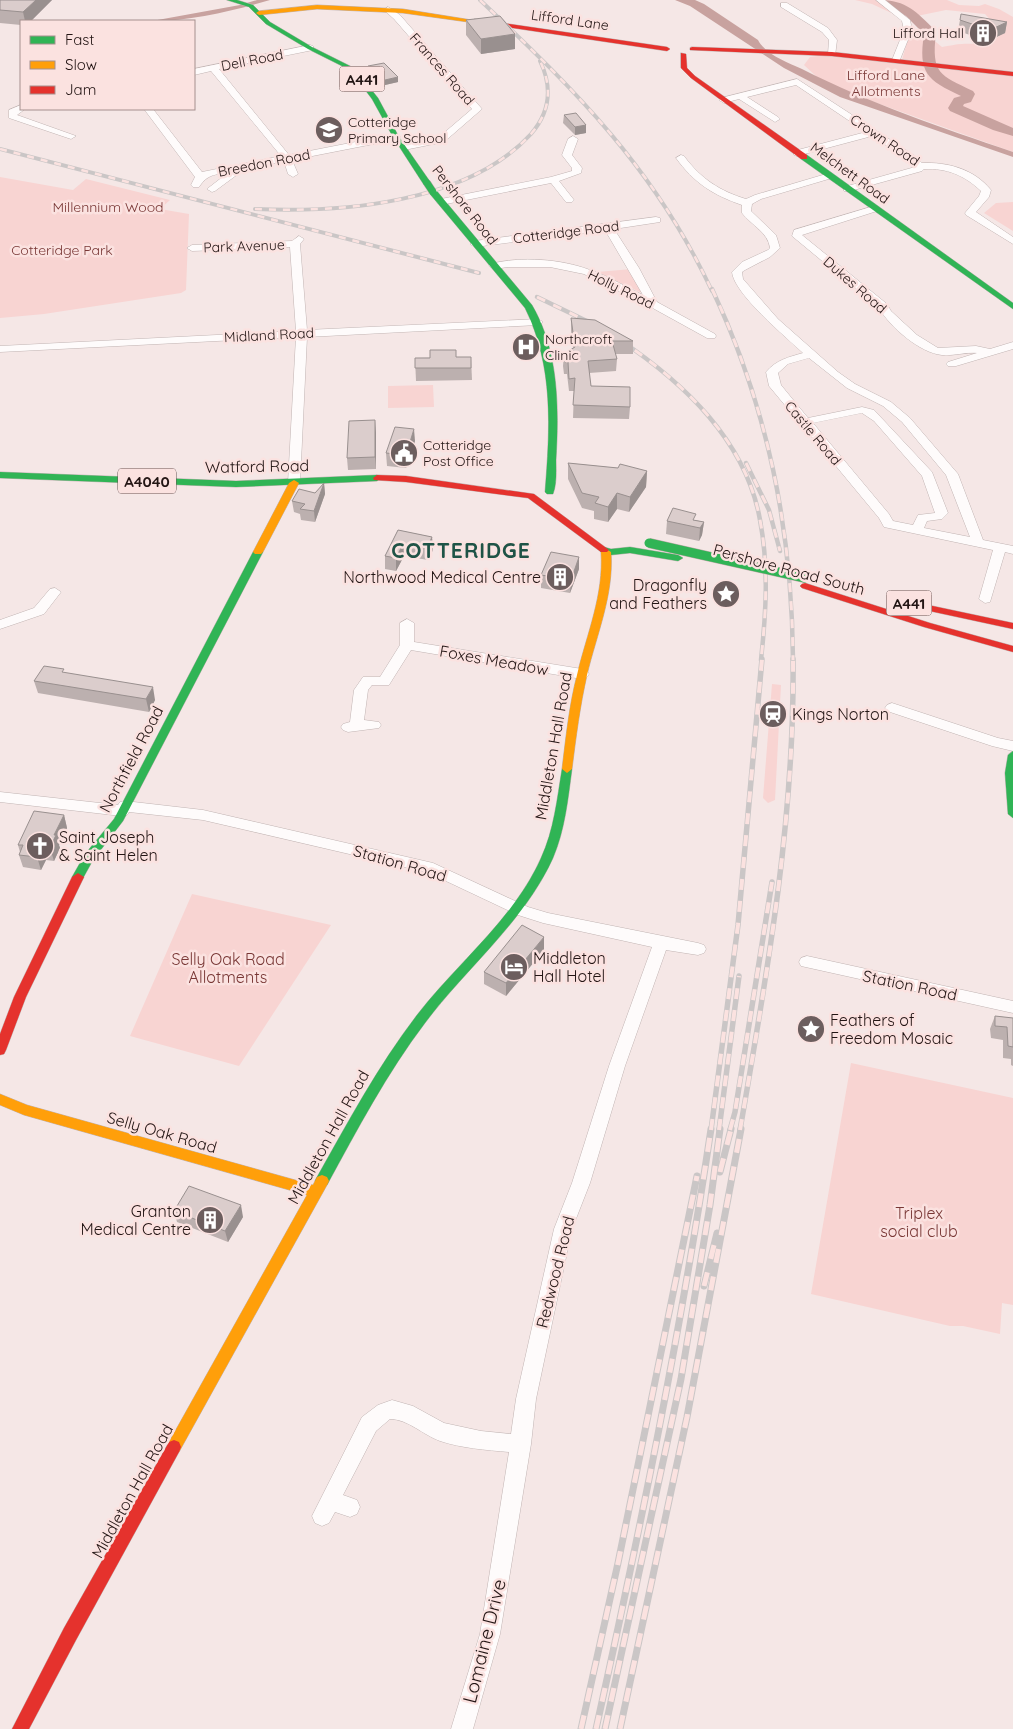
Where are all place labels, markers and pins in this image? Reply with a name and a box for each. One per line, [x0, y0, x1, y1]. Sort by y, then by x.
building icon: Lifford Hall [968, 18, 998, 48]
place label: Lifford Hall [893, 24, 964, 42]
place label: Cotteridge Primary School [348, 113, 446, 147]
school or university icon: Cotteridge Primary School [314, 115, 344, 145]
place label: Northcroft Clinic [545, 330, 613, 364]
hospital icon: Northcroft Clinic [511, 332, 541, 362]
place label: Cotteridge Post Office [423, 436, 494, 470]
public building icon: Cotteridge Post Office [389, 438, 419, 468]
building icon: Northwood Medical Centre [545, 562, 575, 592]
place label: Northwood Medical Centre [343, 567, 541, 587]
place label: Dragonfly and Feathers [609, 575, 707, 613]
place icon: Dragonfly and Feathers [711, 579, 741, 609]
station icon: Kings Norton [758, 699, 788, 729]
place label: Kings Norton [792, 704, 889, 724]
place label: Saint Joseph & Saint Helen [59, 827, 158, 865]
church icon: Saint Joseph & Saint Helen [25, 831, 55, 861]
place label: Middleton Hall Hotel [533, 948, 606, 986]
hotel icon: Middleton Hall Hotel [499, 952, 529, 982]
place label: Feathers of Freedom Mosaic [830, 1010, 953, 1048]
place icon: Feathers of Freedom Mosaic [796, 1014, 826, 1044]
place label: Granton Medical Centre [81, 1201, 191, 1239]
building icon: Granton Medical Centre [195, 1205, 225, 1235]

